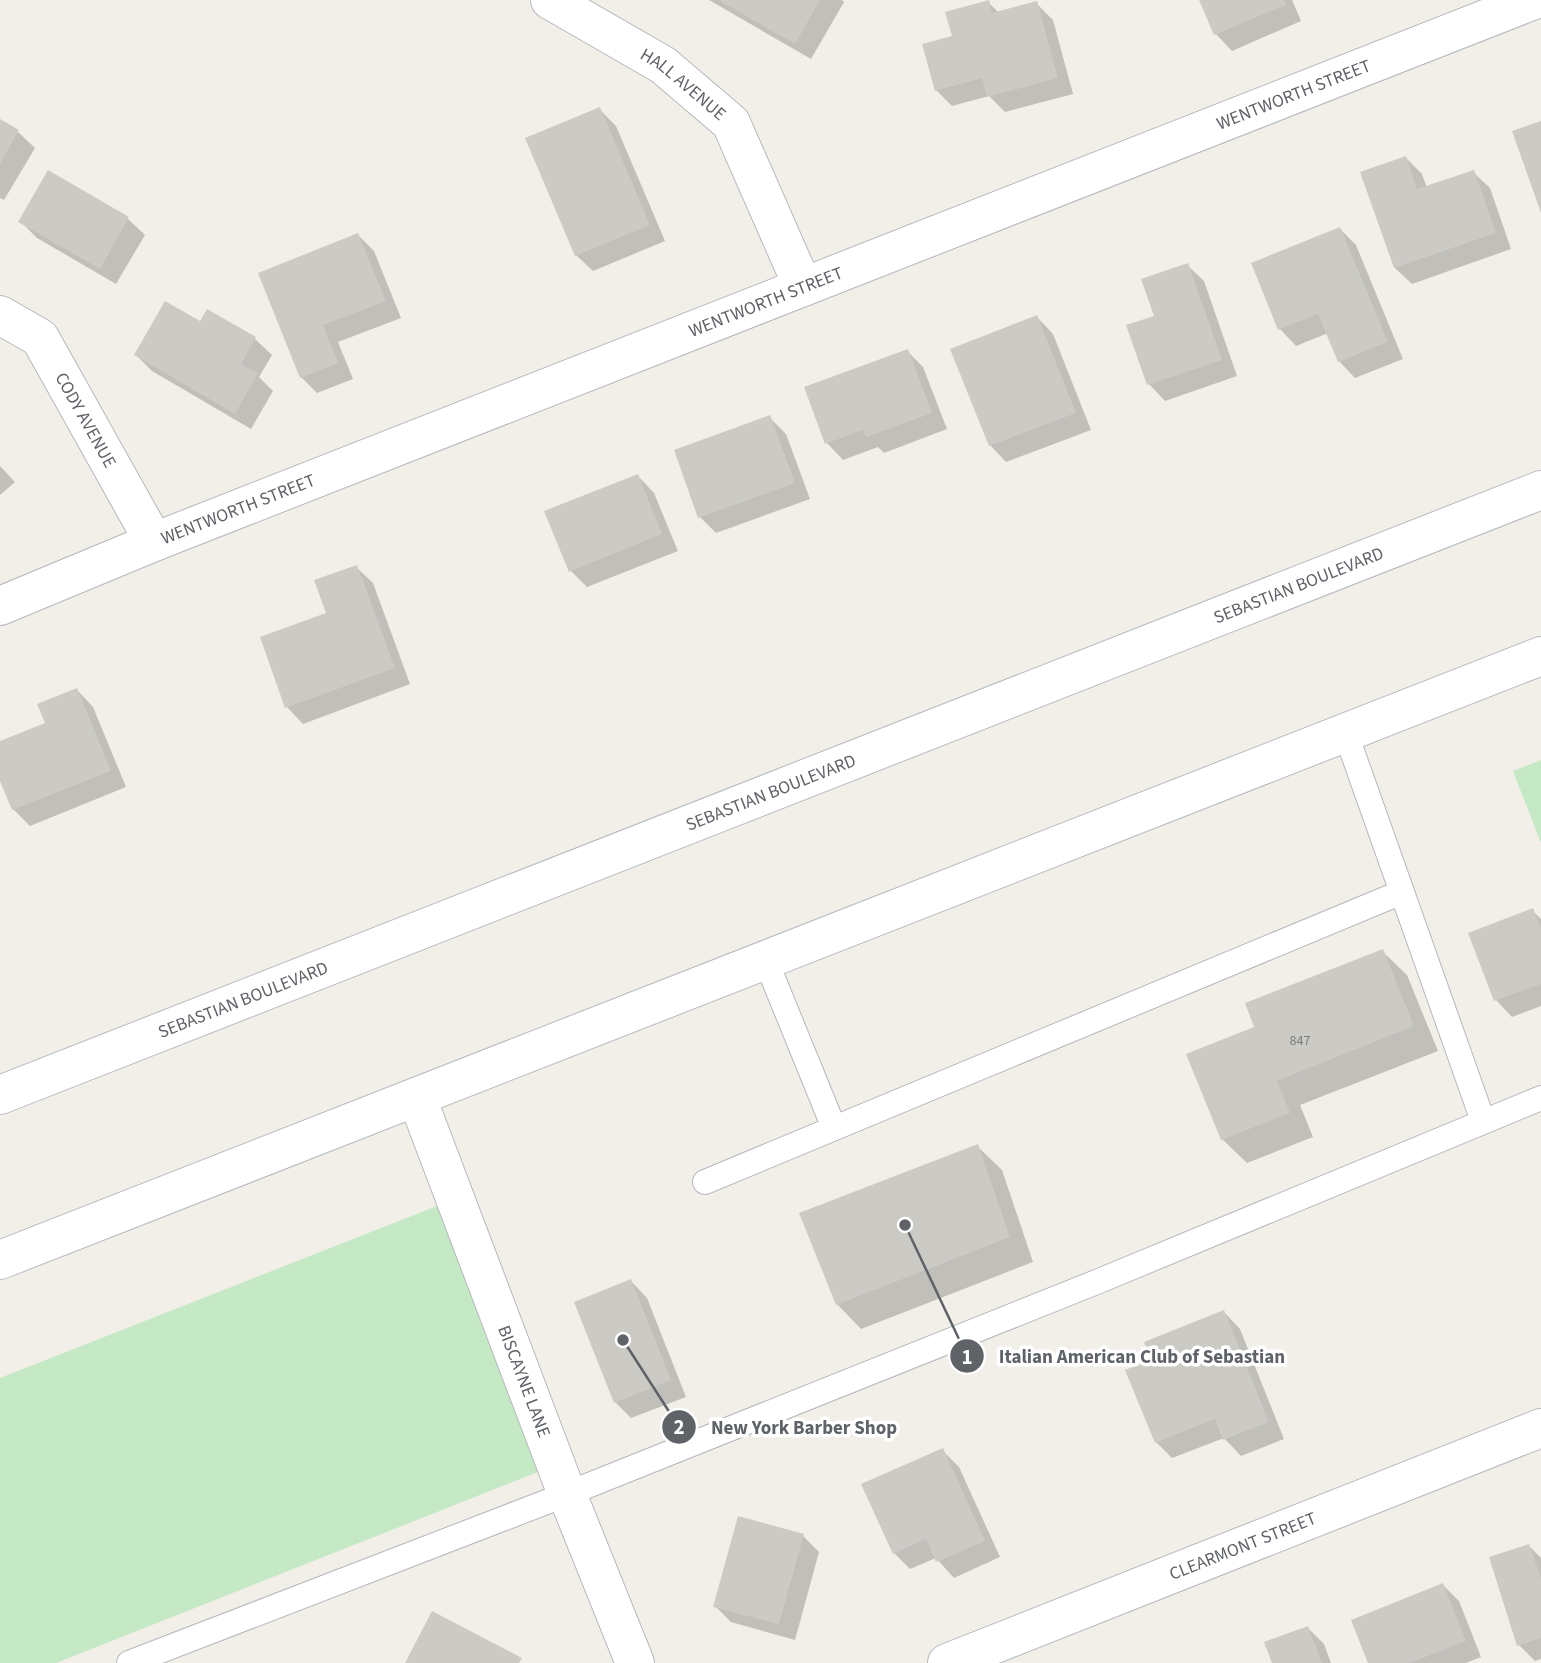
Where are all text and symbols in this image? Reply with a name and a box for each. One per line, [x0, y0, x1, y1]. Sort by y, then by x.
street label: HALL AVENUE [636, 43, 731, 126]
street label: WENTWORTH STREET [1213, 53, 1375, 137]
street label: WENTWORTH STREET [685, 260, 847, 344]
street label: CODY AVENUE [49, 368, 122, 472]
street label: WENTWORTH STREET [157, 468, 319, 551]
street label: SEBASTIAN BOULEVARD [1210, 541, 1387, 630]
street label: SEBASTIAN BOULEVARD [682, 748, 860, 838]
street label: SEBASTIAN BOULEVARD [154, 955, 332, 1045]
house number: 847 [1290, 1031, 1310, 1051]
street label: BISCAYNE LANE [491, 1322, 556, 1441]
callout: Italian American Club of Sebastian [950, 1336, 1299, 1376]
text: 1 [961, 1342, 973, 1372]
text: Italian American Club of Sebastian [999, 1344, 1285, 1371]
callout: New York Barber Shop [662, 1407, 911, 1447]
text: 2 [673, 1412, 685, 1442]
text: New York Barber Shop [711, 1415, 897, 1442]
street label: CLEARMONT STREET [1166, 1506, 1320, 1587]

